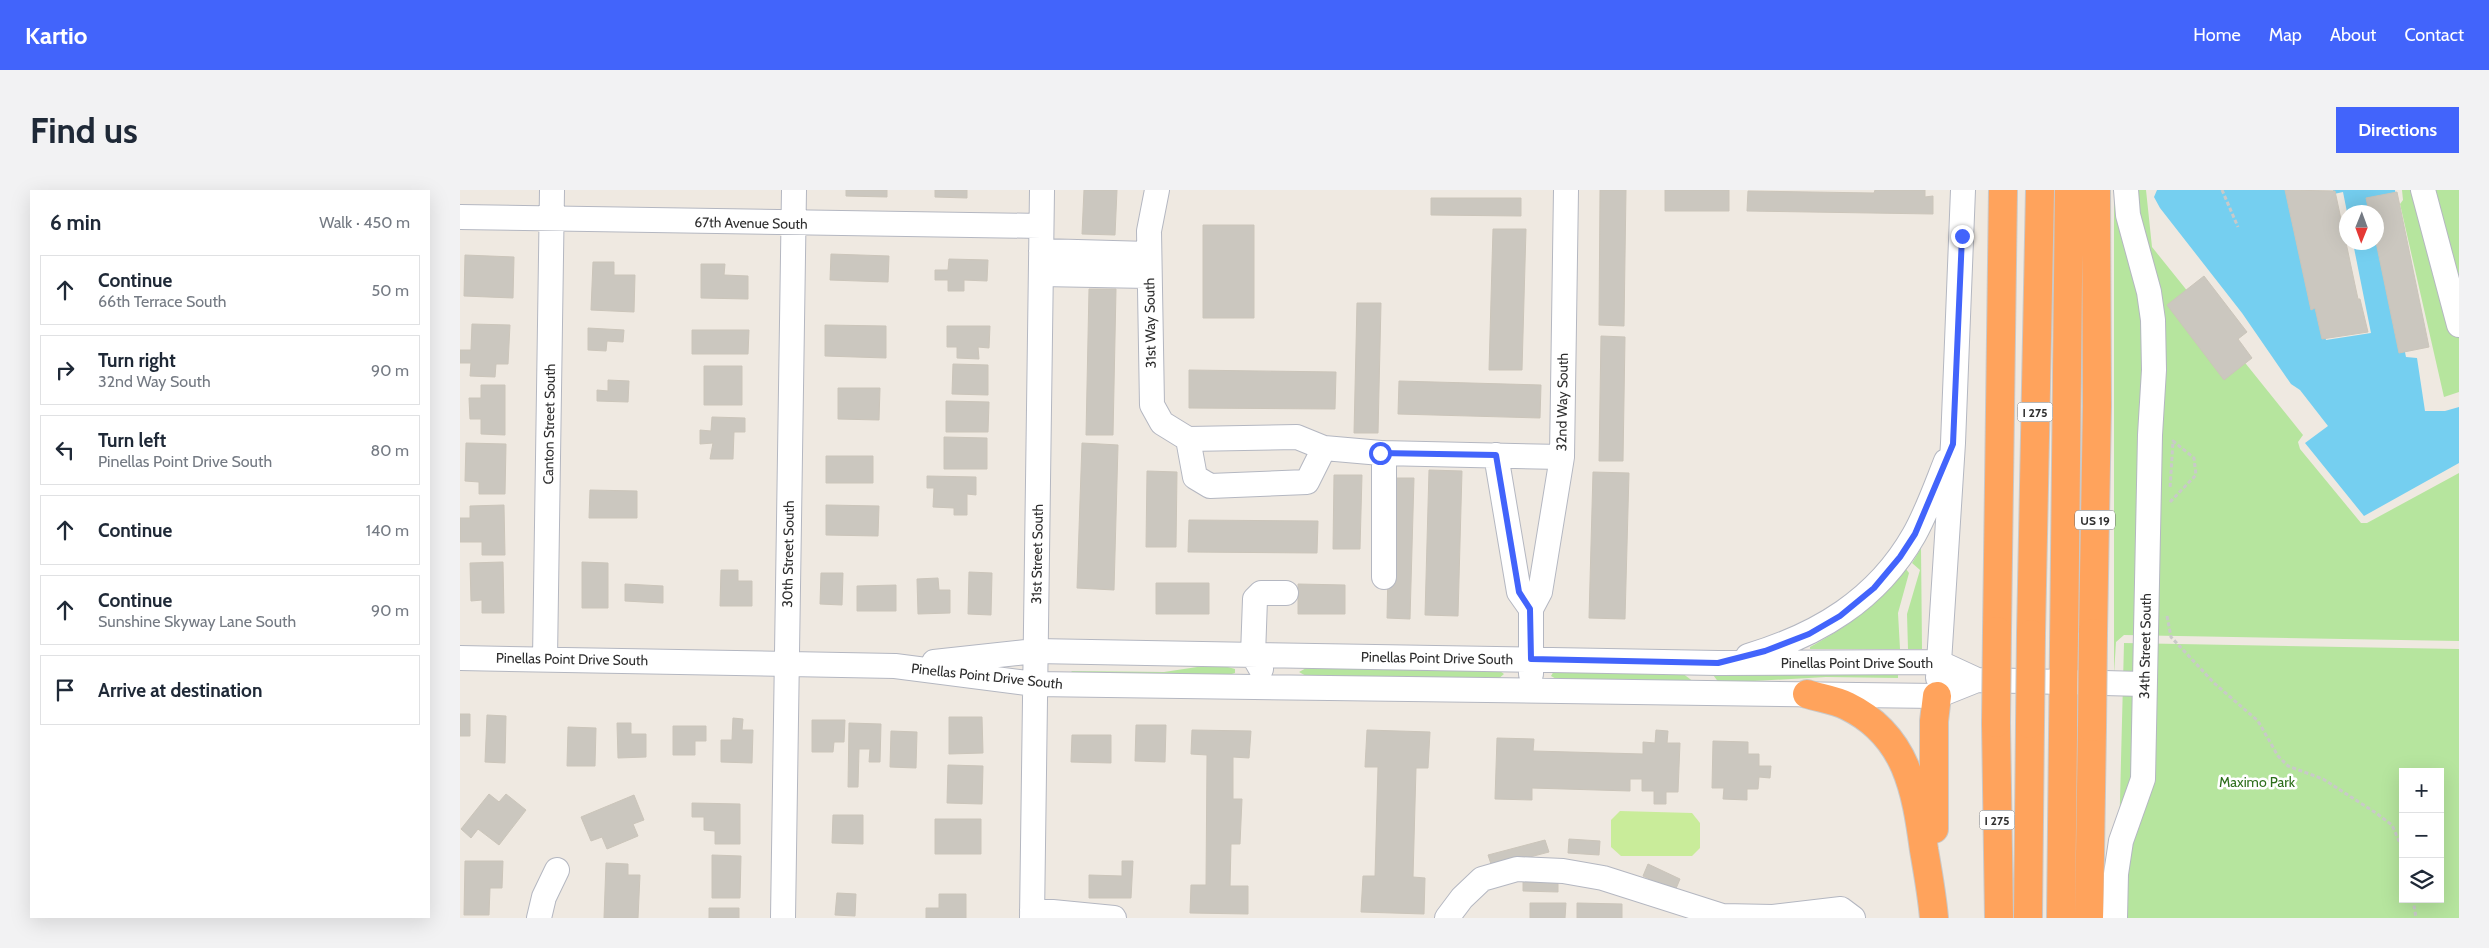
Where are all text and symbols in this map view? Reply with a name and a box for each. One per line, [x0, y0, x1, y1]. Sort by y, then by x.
text: Kartio [25, 21, 88, 50]
text: Home [2193, 24, 2241, 46]
text: Map [2269, 24, 2302, 46]
text: About [2330, 24, 2376, 46]
text: Contact [2404, 24, 2464, 46]
button: Directions [2336, 107, 2459, 153]
text: Find us [30, 109, 138, 152]
north arrow [2339, 205, 2384, 250]
text: 6 min [50, 210, 101, 235]
text: Walk · 450 m [319, 213, 410, 232]
street label: 67th Avenue South [694, 213, 808, 233]
route end [1951, 225, 1974, 248]
text: Continue [98, 269, 172, 292]
icon: ahead [51, 276, 79, 304]
street label: 31st Way South [1140, 278, 1160, 368]
text: 50 m [372, 281, 409, 300]
text: 66th Terrace South [98, 292, 227, 311]
text: Turn right [98, 349, 176, 372]
street label: 32nd Way South [1552, 353, 1572, 451]
icon: right [51, 356, 79, 384]
text: 90 m [371, 361, 409, 380]
street label: Canton Street South [539, 363, 559, 485]
text: 32nd Way South [98, 372, 211, 391]
road number: I 275 [2018, 402, 2052, 422]
text: Turn left [98, 429, 166, 452]
icon: left [51, 436, 79, 464]
text: 80 m [371, 441, 409, 460]
route start [1369, 442, 1392, 465]
text: Pinellas Point Drive South [98, 452, 272, 471]
street label: 30th Street South [778, 500, 798, 608]
street label: 31st Street South [1027, 504, 1047, 604]
road number: US 19 [2075, 510, 2115, 530]
icon: ahead [51, 516, 79, 544]
text: Continue [98, 519, 172, 542]
text: 140 m [366, 521, 409, 540]
text: Continue [98, 589, 172, 612]
street label: 34th Street South [2135, 593, 2155, 699]
icon: ahead [51, 596, 79, 624]
text: 90 m [371, 601, 409, 620]
text: Sunshine Skyway Lane South [98, 612, 296, 631]
street label: Pinellas Point Drive South [1361, 648, 1513, 668]
street label: Pinellas Point Drive South [496, 649, 648, 669]
street label: Pinellas Point Drive South [1781, 654, 1933, 672]
street label: Pinellas Point Drive South [910, 659, 1064, 693]
icon: arrive [51, 676, 79, 704]
text: Arrive at destination [98, 679, 262, 702]
map controls [2399, 768, 2444, 903]
button: + [2399, 768, 2444, 813]
park label: Maximo Park [2219, 773, 2296, 791]
road number: I 275 [1980, 810, 2014, 830]
button: − [2399, 813, 2444, 858]
button: layers [2399, 858, 2444, 903]

